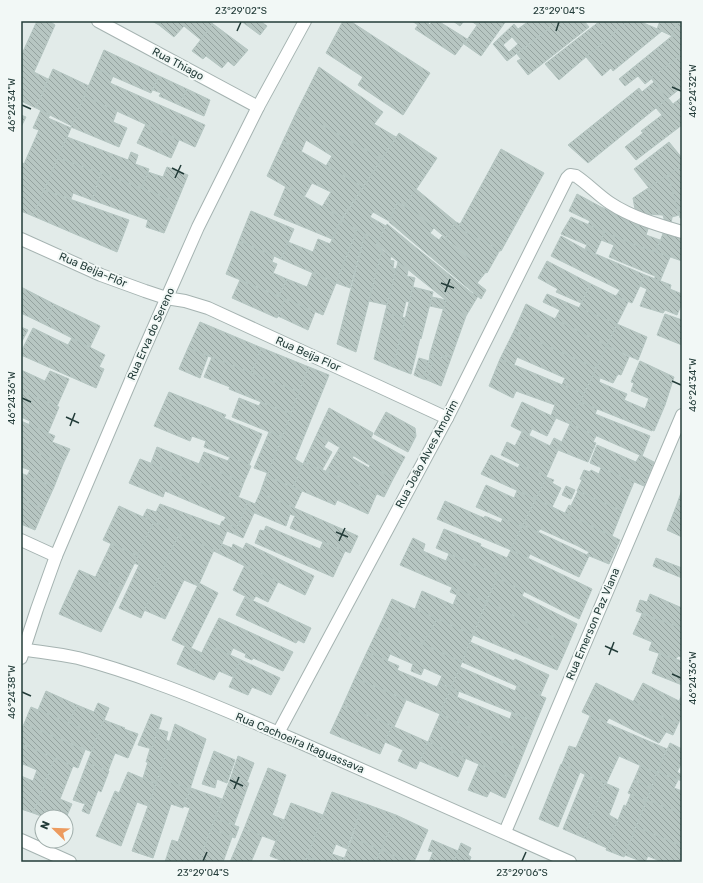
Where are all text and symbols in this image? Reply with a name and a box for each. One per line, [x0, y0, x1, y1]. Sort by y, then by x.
text: 23°29'02"S [215, 5, 267, 17]
text: 23°29'04"S [533, 5, 585, 17]
street label: Rua Thiago [150, 45, 206, 83]
text: 46°24'32"W [687, 64, 699, 118]
text: 46°24'34"W [6, 78, 18, 132]
street label: Rua Beija-Flôr [57, 250, 130, 290]
street label: Rua Erva do Sereno [125, 286, 177, 382]
street label: Rua Beija Flor [273, 334, 343, 374]
text: 46°24'34"W [687, 358, 699, 412]
text: 46°24'36"W [6, 371, 18, 425]
street label: Rua João Alves Amorim [393, 397, 461, 510]
street label: Rua Emerson Paz Viana [564, 566, 622, 682]
text: 46°24'36"W [687, 651, 699, 705]
text: 46°24'38"W [6, 665, 18, 719]
street label: Rua Cachoeira Itaguassava [234, 710, 366, 776]
north arrow [34, 809, 74, 849]
text: N [38, 819, 53, 831]
text: 23°29'04"S [177, 867, 229, 879]
text: 23°29'06"S [496, 867, 548, 879]

